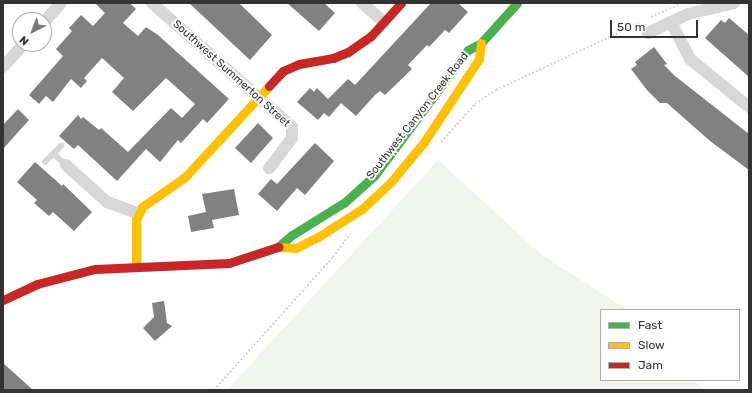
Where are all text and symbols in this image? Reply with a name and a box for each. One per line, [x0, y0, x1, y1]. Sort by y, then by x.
north arrow [12, 12, 52, 52]
scale bar [612, 12, 700, 38]
street label: Southwest Summerton Street [170, 18, 292, 130]
text: 50 m [617, 20, 645, 34]
text: N [17, 33, 32, 48]
street label: Southwest Canyon Creek Road [364, 50, 472, 182]
legend [600, 309, 740, 381]
text: Fast [638, 318, 662, 332]
text: Slow [638, 338, 665, 352]
text: Jam [638, 358, 663, 372]

